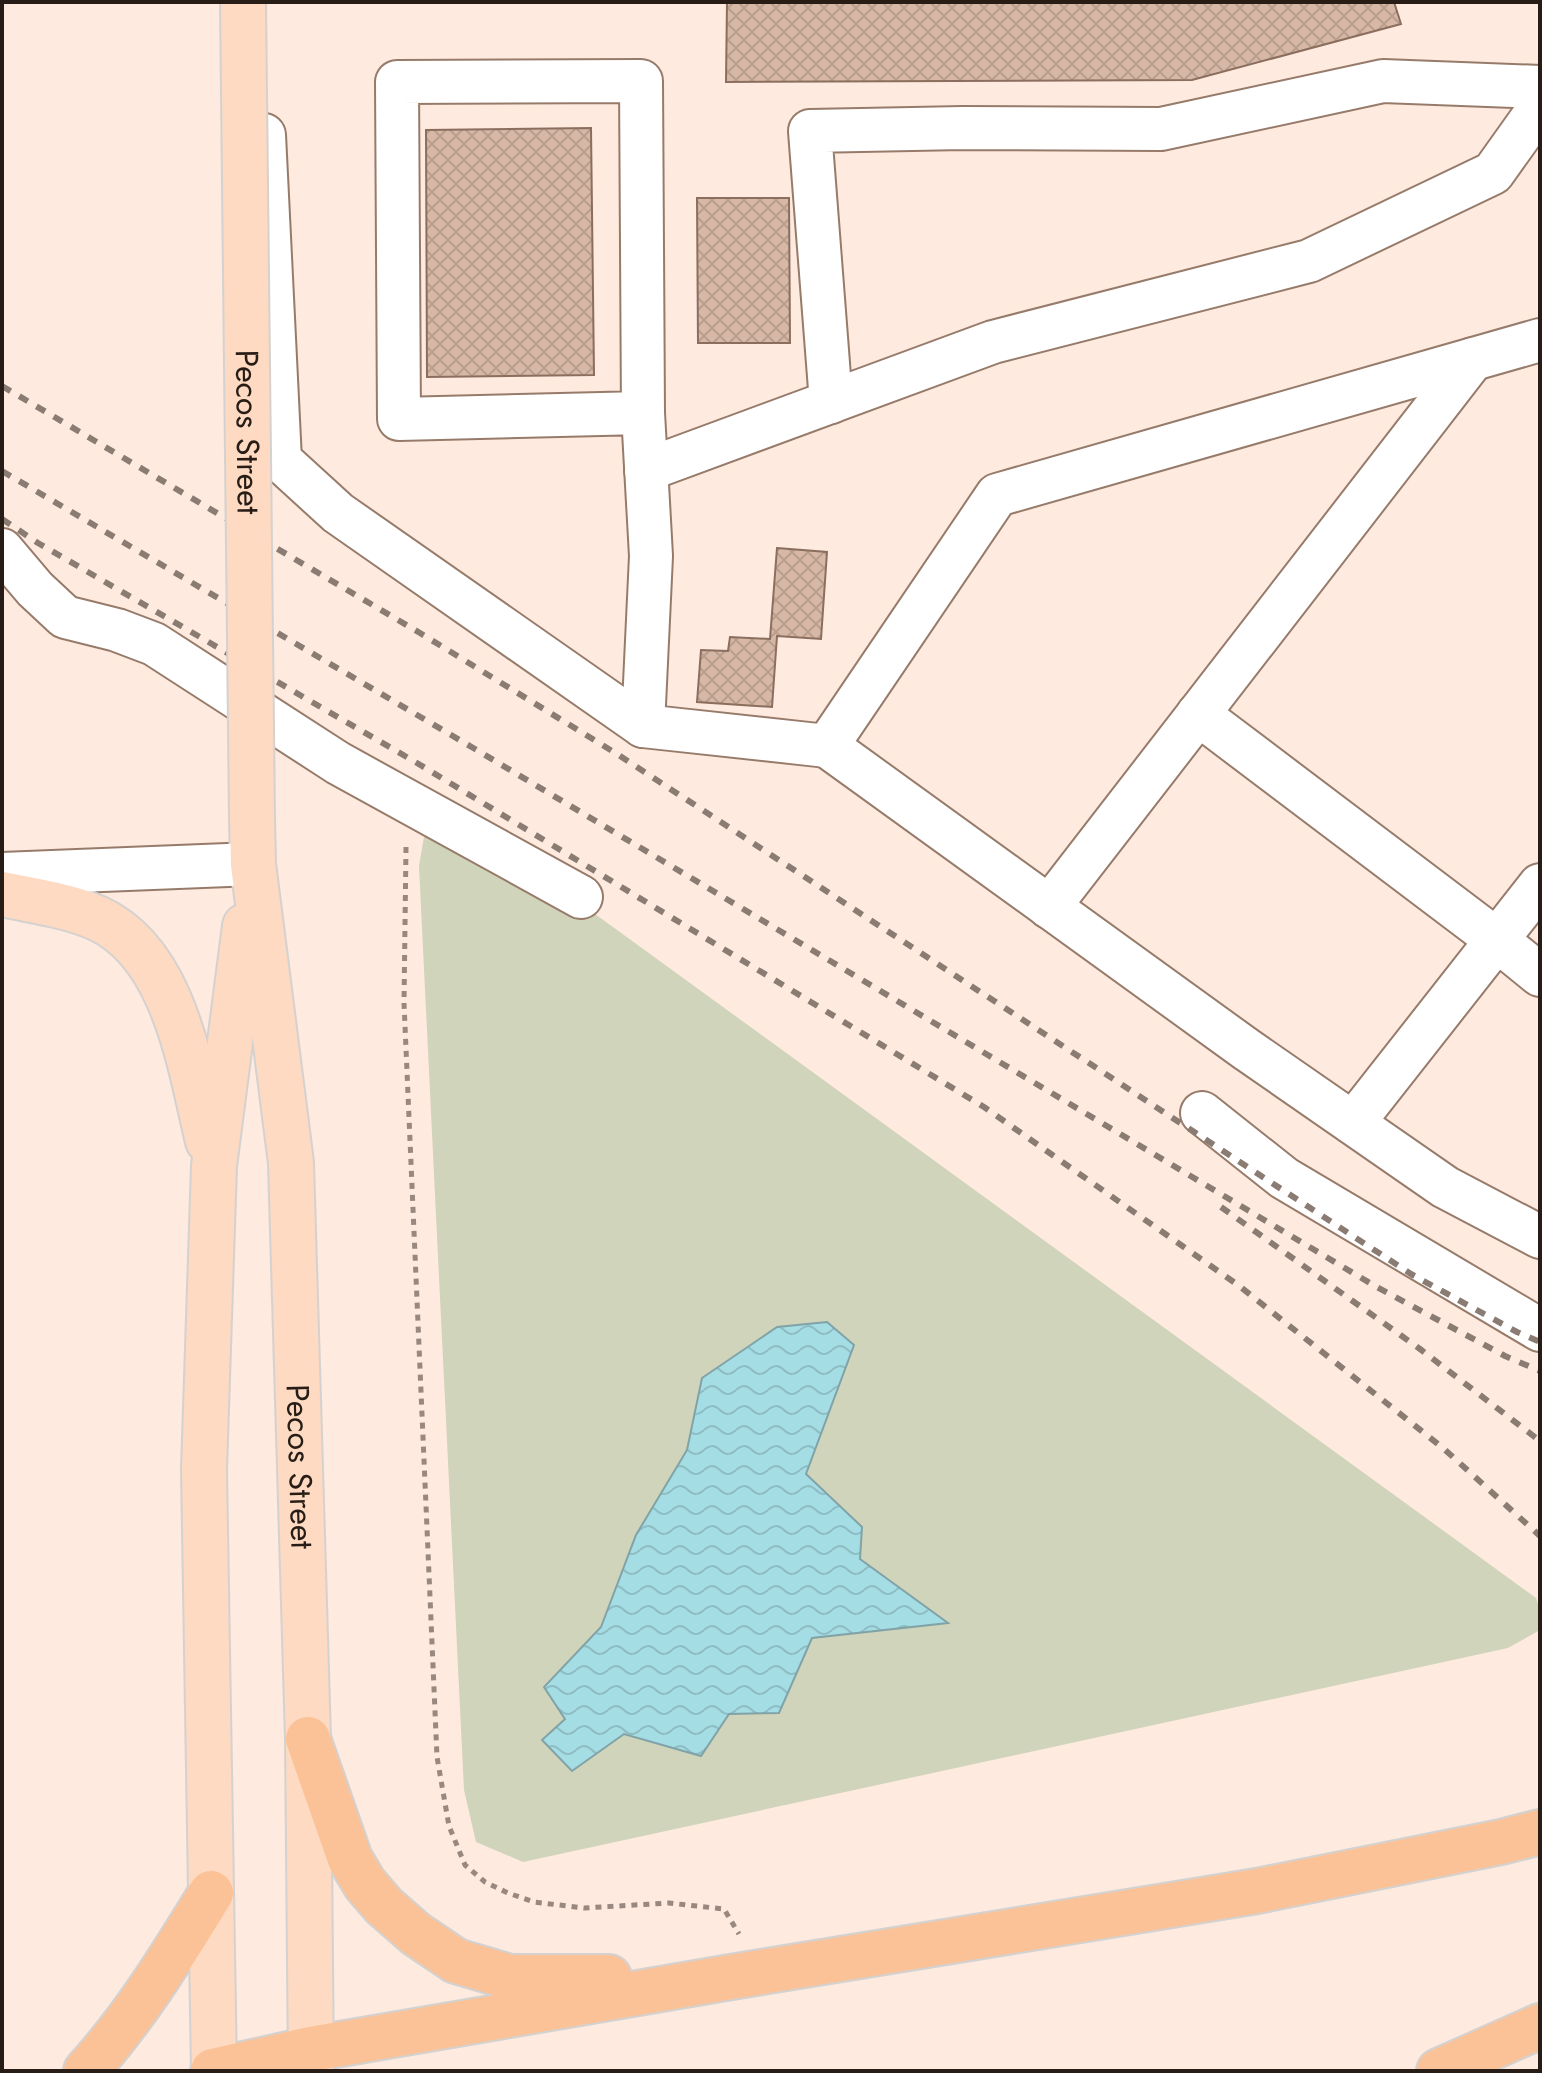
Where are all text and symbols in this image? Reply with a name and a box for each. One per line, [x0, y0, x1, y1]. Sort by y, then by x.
street label: Pecos Street [224, 349, 272, 515]
street label: Pecos Street [275, 1383, 325, 1550]

